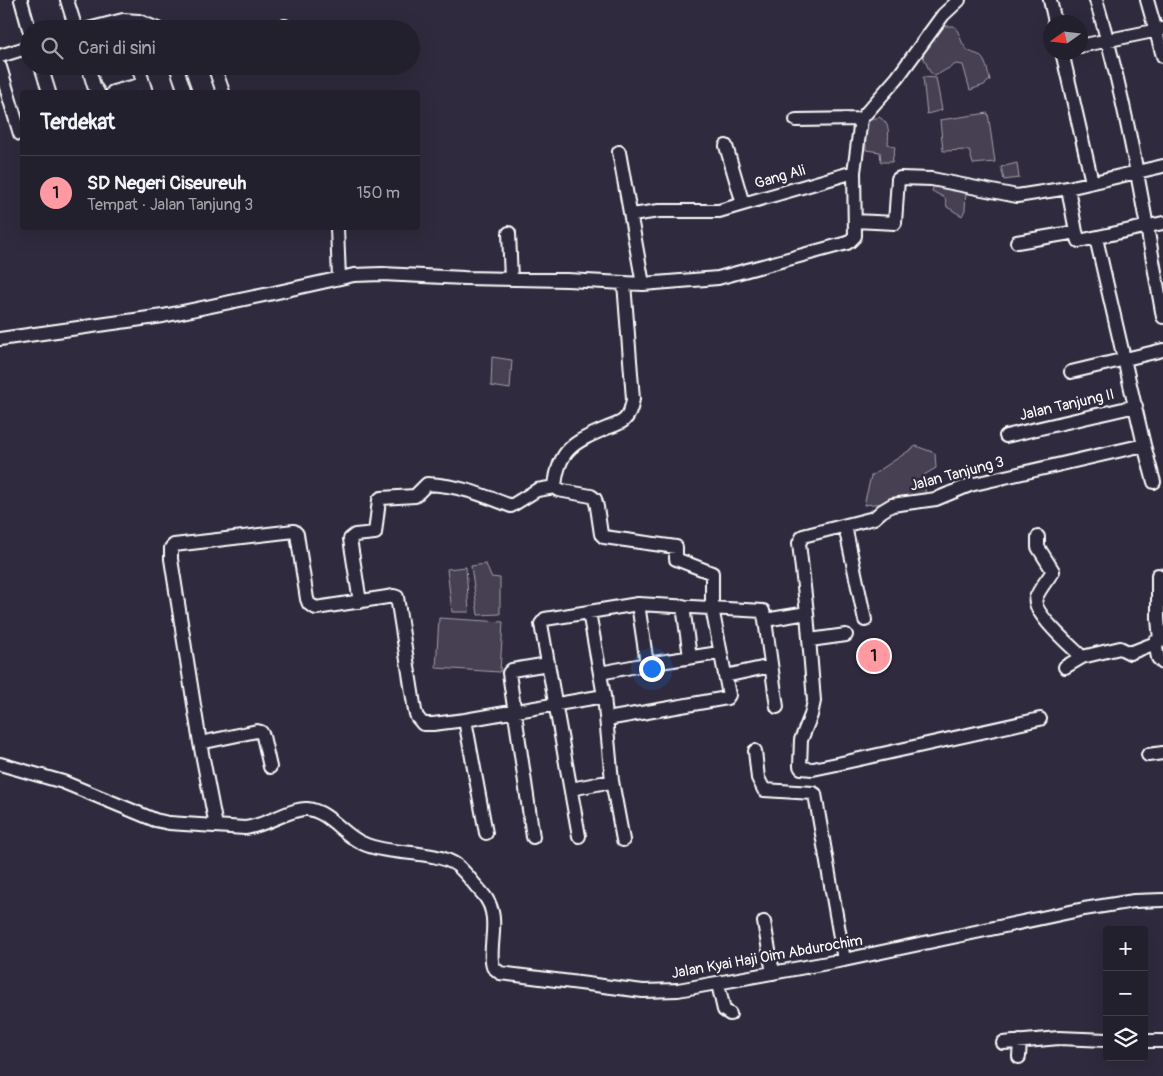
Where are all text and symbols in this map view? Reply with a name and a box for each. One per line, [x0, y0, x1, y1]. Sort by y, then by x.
north arrow [1043, 15, 1088, 60]
search box [20, 20, 420, 75]
icon: search [38, 34, 66, 62]
text: Cari di sini [78, 36, 155, 60]
text: Terdekat [40, 109, 115, 136]
street label: Gang Ali [753, 161, 808, 193]
text: SD Negeri Ciseureuh [87, 171, 246, 195]
text: 1 [53, 183, 59, 203]
text: 150 m [356, 183, 400, 203]
text: Tempat · Jalan Tanjung 3 [87, 195, 253, 215]
street label: Jalan Tanjung II [1018, 385, 1116, 425]
street label: Jalan Tanjung 3 [908, 452, 1006, 496]
pin: 1 [858, 637, 890, 675]
your location [639, 656, 665, 682]
map controls [1103, 926, 1148, 1061]
button: + [1103, 926, 1148, 971]
street label: Jalan Kyai Haji Oim Abdurochim [670, 931, 864, 983]
button: − [1103, 971, 1148, 1016]
button: layers [1103, 1016, 1148, 1061]

